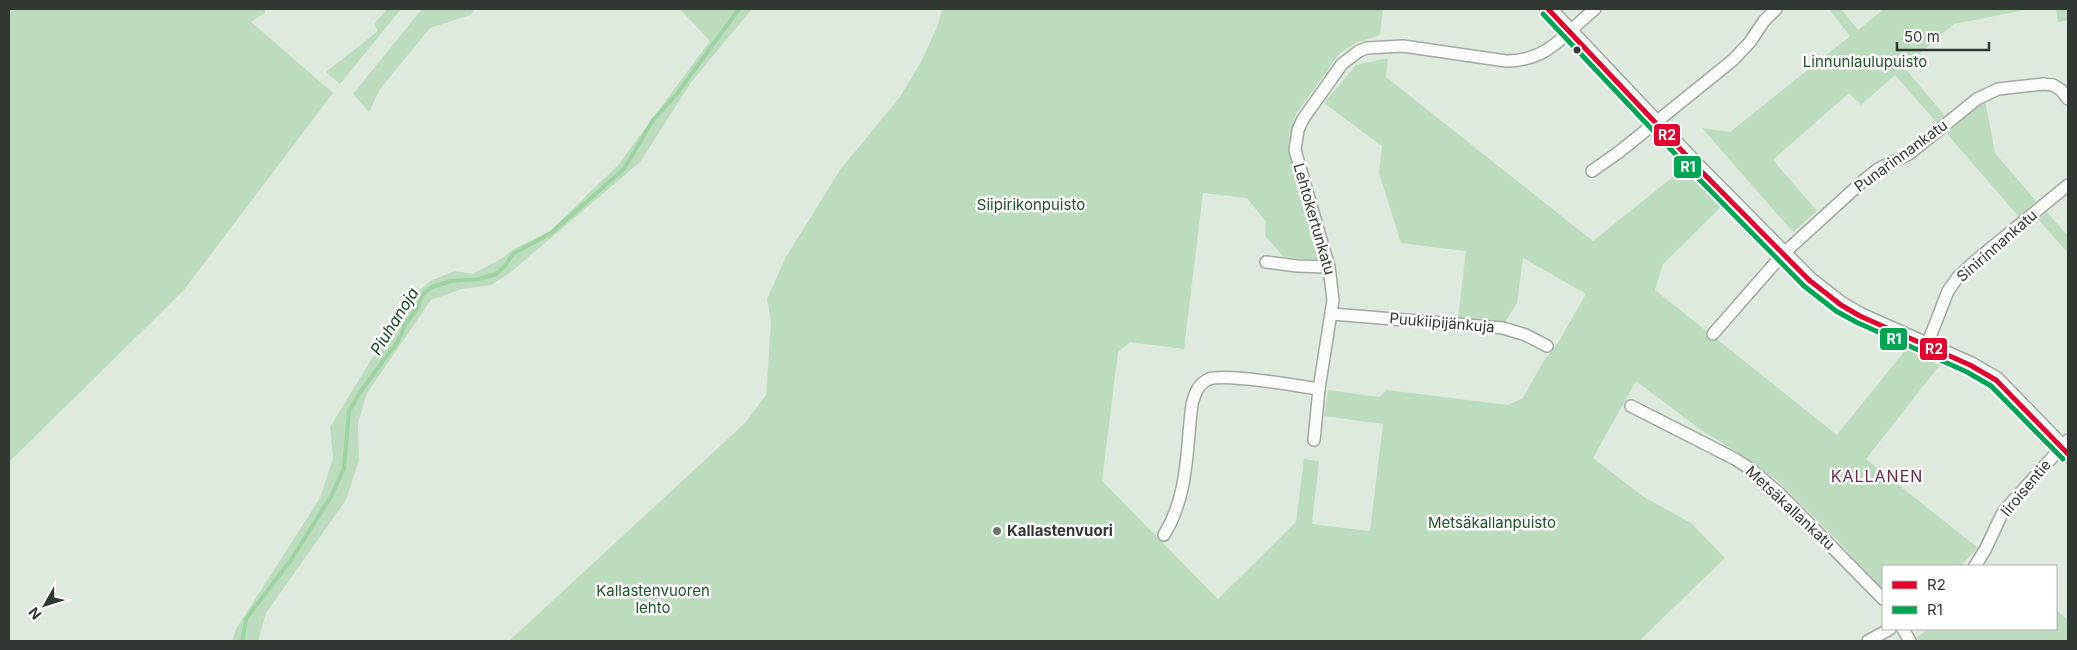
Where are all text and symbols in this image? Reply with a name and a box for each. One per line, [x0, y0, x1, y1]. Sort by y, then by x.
scale bar [1897, 20, 1990, 52]
text: 50 m [1904, 27, 1940, 46]
unlabelled marker [1572, 45, 1582, 55]
park label: Linnunlaulupuisto [1803, 52, 1927, 71]
street label: Punarinnankatu [1850, 115, 1951, 196]
line badge: R2 [1653, 123, 1681, 147]
text: R2 [1658, 126, 1676, 143]
line badge: R1 [1673, 155, 1702, 179]
text: R1 [1680, 158, 1696, 175]
street label: Lehtokertunkatu [1289, 161, 1340, 277]
park label: Siipirikonpuisto [977, 195, 1085, 214]
street label: Sinirinnankatu [1952, 205, 2041, 286]
water label: Piuhanoja [365, 283, 423, 358]
street label: Puukiipijänkuja [1389, 308, 1496, 337]
line badge: R1 [1879, 327, 1908, 351]
text: R1 [1886, 330, 1902, 347]
line badge: R2 [1919, 337, 1948, 361]
text: R2 [1925, 340, 1943, 357]
street label: Iiroisentie [1996, 455, 2055, 520]
street label: Metsäkallankatu [1742, 461, 1839, 554]
district label: KALLANEN [1831, 466, 1923, 486]
park label: Metsäkallanpuisto [1428, 513, 1556, 532]
place label: Kallastenvuori [1007, 521, 1113, 540]
marker: Kallastenvuori [991, 525, 1003, 537]
legend [1882, 565, 2057, 630]
text: R2 [1927, 575, 1946, 594]
north arrow [20, 580, 70, 630]
park label: Kallastenvuoren lehto [596, 581, 710, 617]
text: R1 [1927, 600, 1943, 619]
text: N [25, 604, 44, 623]

